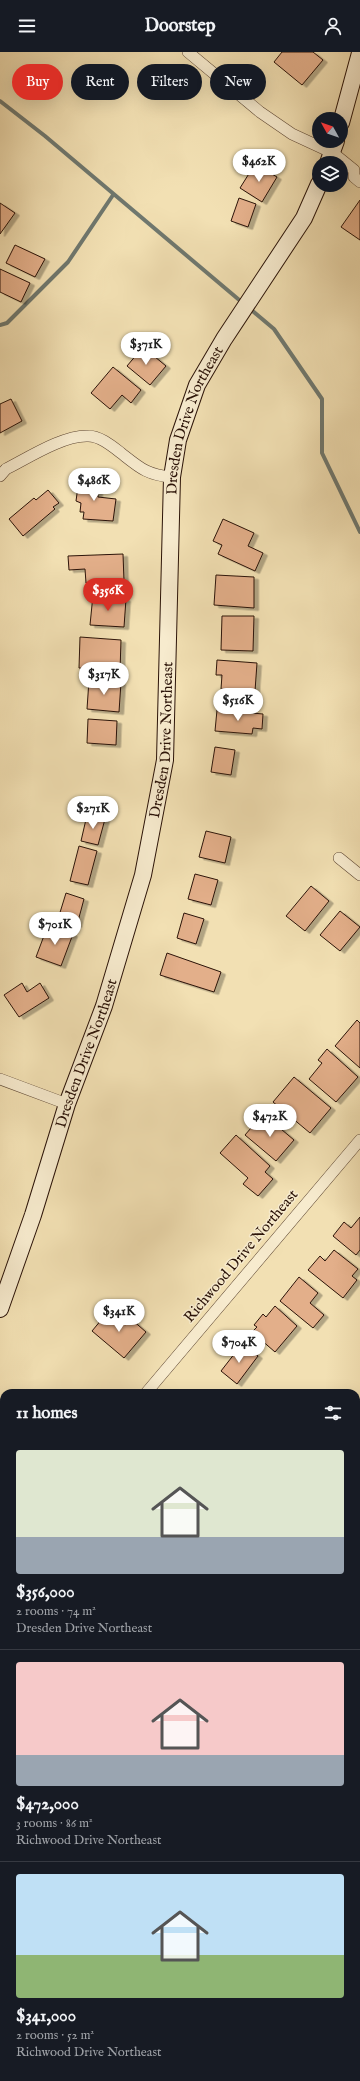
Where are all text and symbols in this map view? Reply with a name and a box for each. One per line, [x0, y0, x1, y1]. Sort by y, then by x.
icon: menu [16, 15, 38, 37]
text: Doorstep [145, 15, 215, 38]
icon: person [322, 15, 344, 37]
chip: Buy [12, 64, 63, 100]
chip: Rent [71, 64, 129, 100]
chip: Filters [137, 64, 202, 100]
chip: New [210, 64, 266, 100]
north arrow [312, 112, 348, 148]
map controls [312, 112, 348, 192]
pin: $462K [231, 149, 287, 183]
text: $462K [242, 153, 276, 170]
button: layers [312, 156, 348, 192]
pin: $371K [118, 332, 174, 366]
text: $371K [130, 336, 162, 353]
street label: Dresden Drive Northeast [162, 343, 227, 495]
pin: $486K [66, 468, 122, 502]
text: $486K [77, 472, 111, 489]
pin: $356K [80, 578, 136, 612]
text: $356K [92, 582, 124, 599]
street label: Dresden Drive Northeast [145, 661, 177, 820]
pin: $317K [76, 662, 132, 696]
text: $317K [88, 666, 120, 683]
pin: $516K [210, 688, 266, 722]
text: $516K [222, 692, 254, 709]
pin: $271K [65, 796, 121, 830]
text: $271K [76, 800, 110, 817]
pin: $701K [27, 912, 83, 946]
text: $701K [38, 916, 72, 933]
street label: Dresden Drive Northeast [51, 976, 121, 1130]
pin: $472K [242, 1104, 298, 1138]
text: $472K [253, 1108, 287, 1125]
street label: Richwood Drive Northeast [180, 1186, 302, 1326]
pin: $341K [91, 1299, 147, 1333]
text: $341K [103, 1303, 135, 1320]
pin: $704K [211, 1330, 267, 1364]
text: $704K [221, 1334, 257, 1351]
icon: filters [322, 1402, 344, 1424]
text: 11 homes [16, 1403, 77, 1424]
icon: home [144, 1476, 216, 1548]
text: $356,000 [16, 1582, 75, 1603]
text: 2 rooms · 74 m² [16, 1603, 96, 1620]
text: Dresden Drive Northeast [16, 1620, 152, 1637]
icon: home [144, 1688, 216, 1760]
text: $472,000 [16, 1794, 79, 1815]
text: 3 rooms · 86 m² [16, 1815, 93, 1832]
text: Richwood Drive Northeast [16, 1832, 161, 1849]
icon: home [144, 1900, 216, 1972]
text: $341,000 [16, 2006, 76, 2027]
text: 2 rooms · 52 m² [16, 2027, 94, 2044]
text: Richwood Drive Northeast [16, 2044, 161, 2061]

